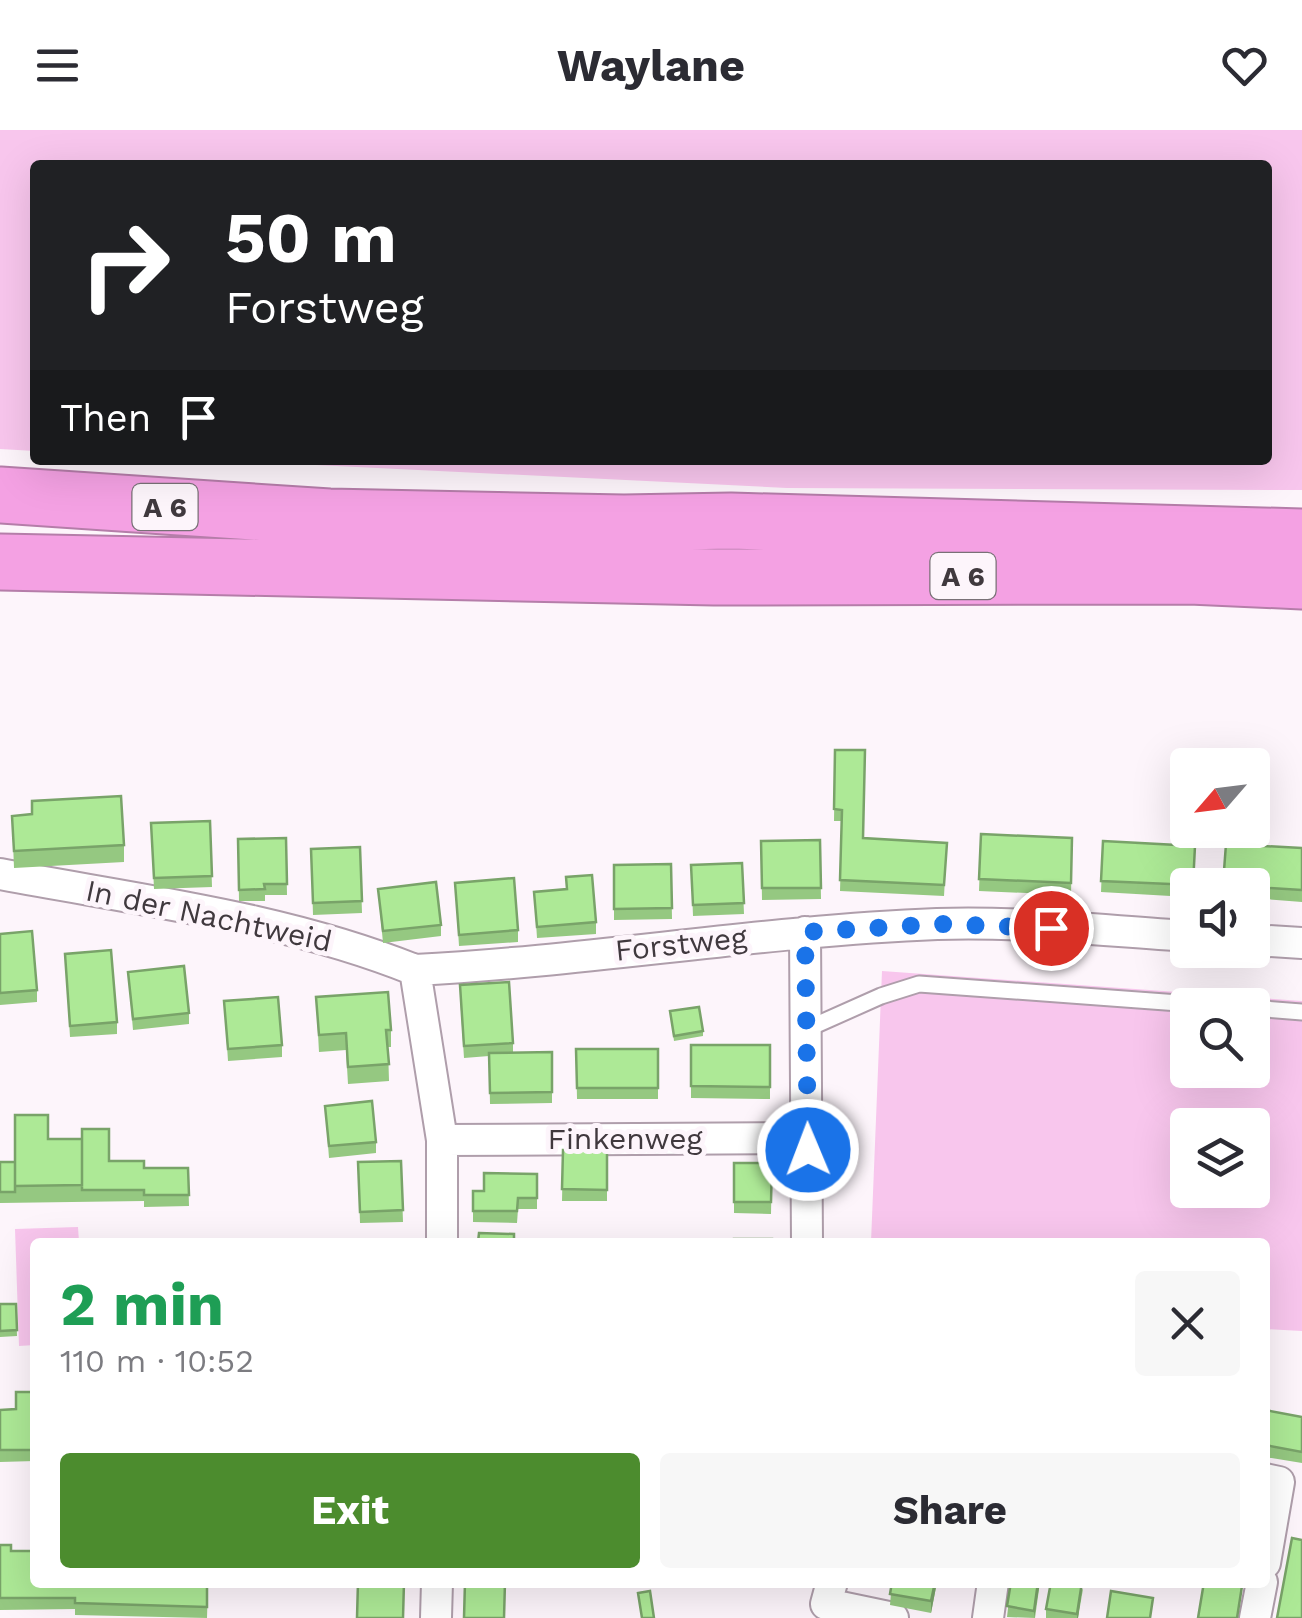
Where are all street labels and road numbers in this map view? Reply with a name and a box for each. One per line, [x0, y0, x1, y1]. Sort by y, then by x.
road number: A 6 [132, 484, 198, 530]
road number: A 6 [930, 553, 996, 599]
street label: In der Nachtweid [83, 872, 335, 959]
street label: Forstweg [613, 919, 749, 968]
street label: Finkenweg [548, 1121, 702, 1156]

